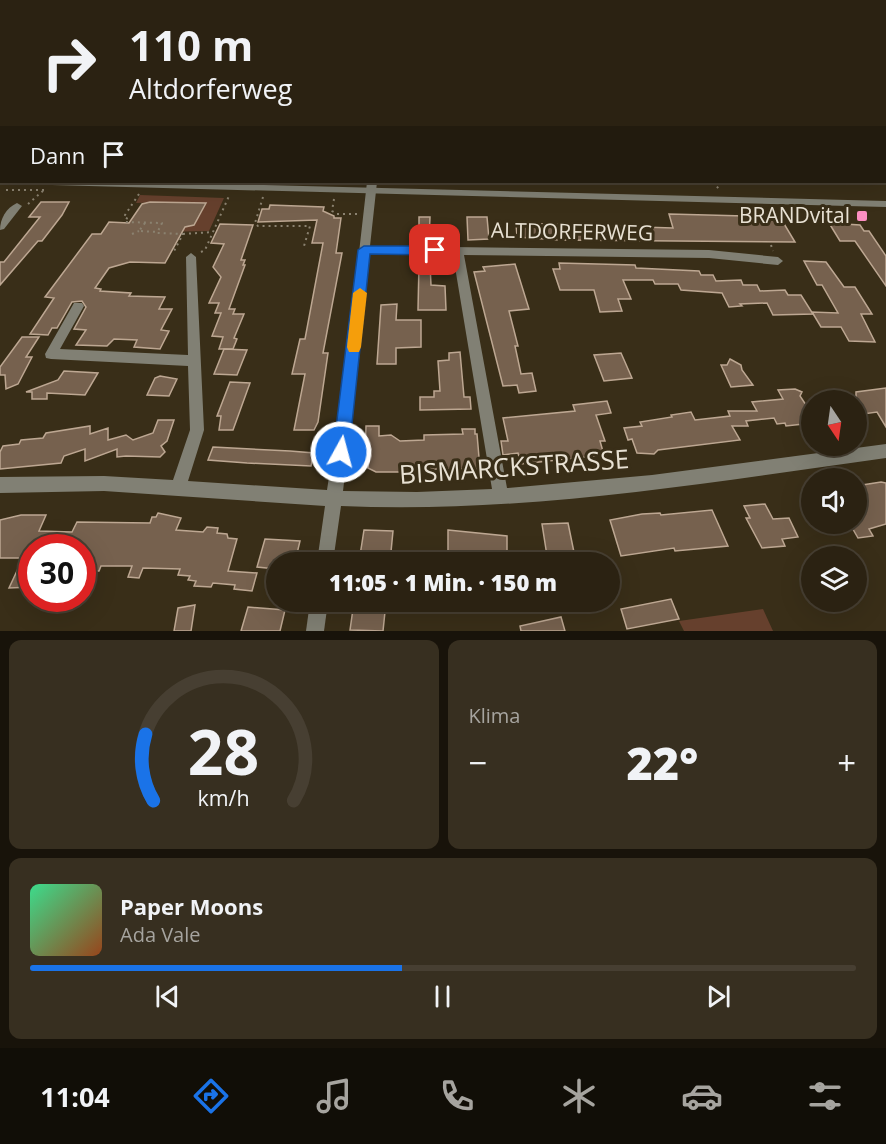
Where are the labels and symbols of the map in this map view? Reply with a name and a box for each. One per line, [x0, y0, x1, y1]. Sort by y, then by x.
place label: BRANDvital [739, 201, 850, 229]
marker: BRANDvital [855, 209, 869, 223]
street label: ALTDORFERWEG [491, 216, 653, 246]
pin [409, 224, 460, 275]
north arrow [801, 390, 867, 456]
position arrow [309, 420, 373, 484]
street label: BISMARCKSTRASSE [398, 440, 630, 492]
speed limit sign: 30 [18, 534, 96, 612]

